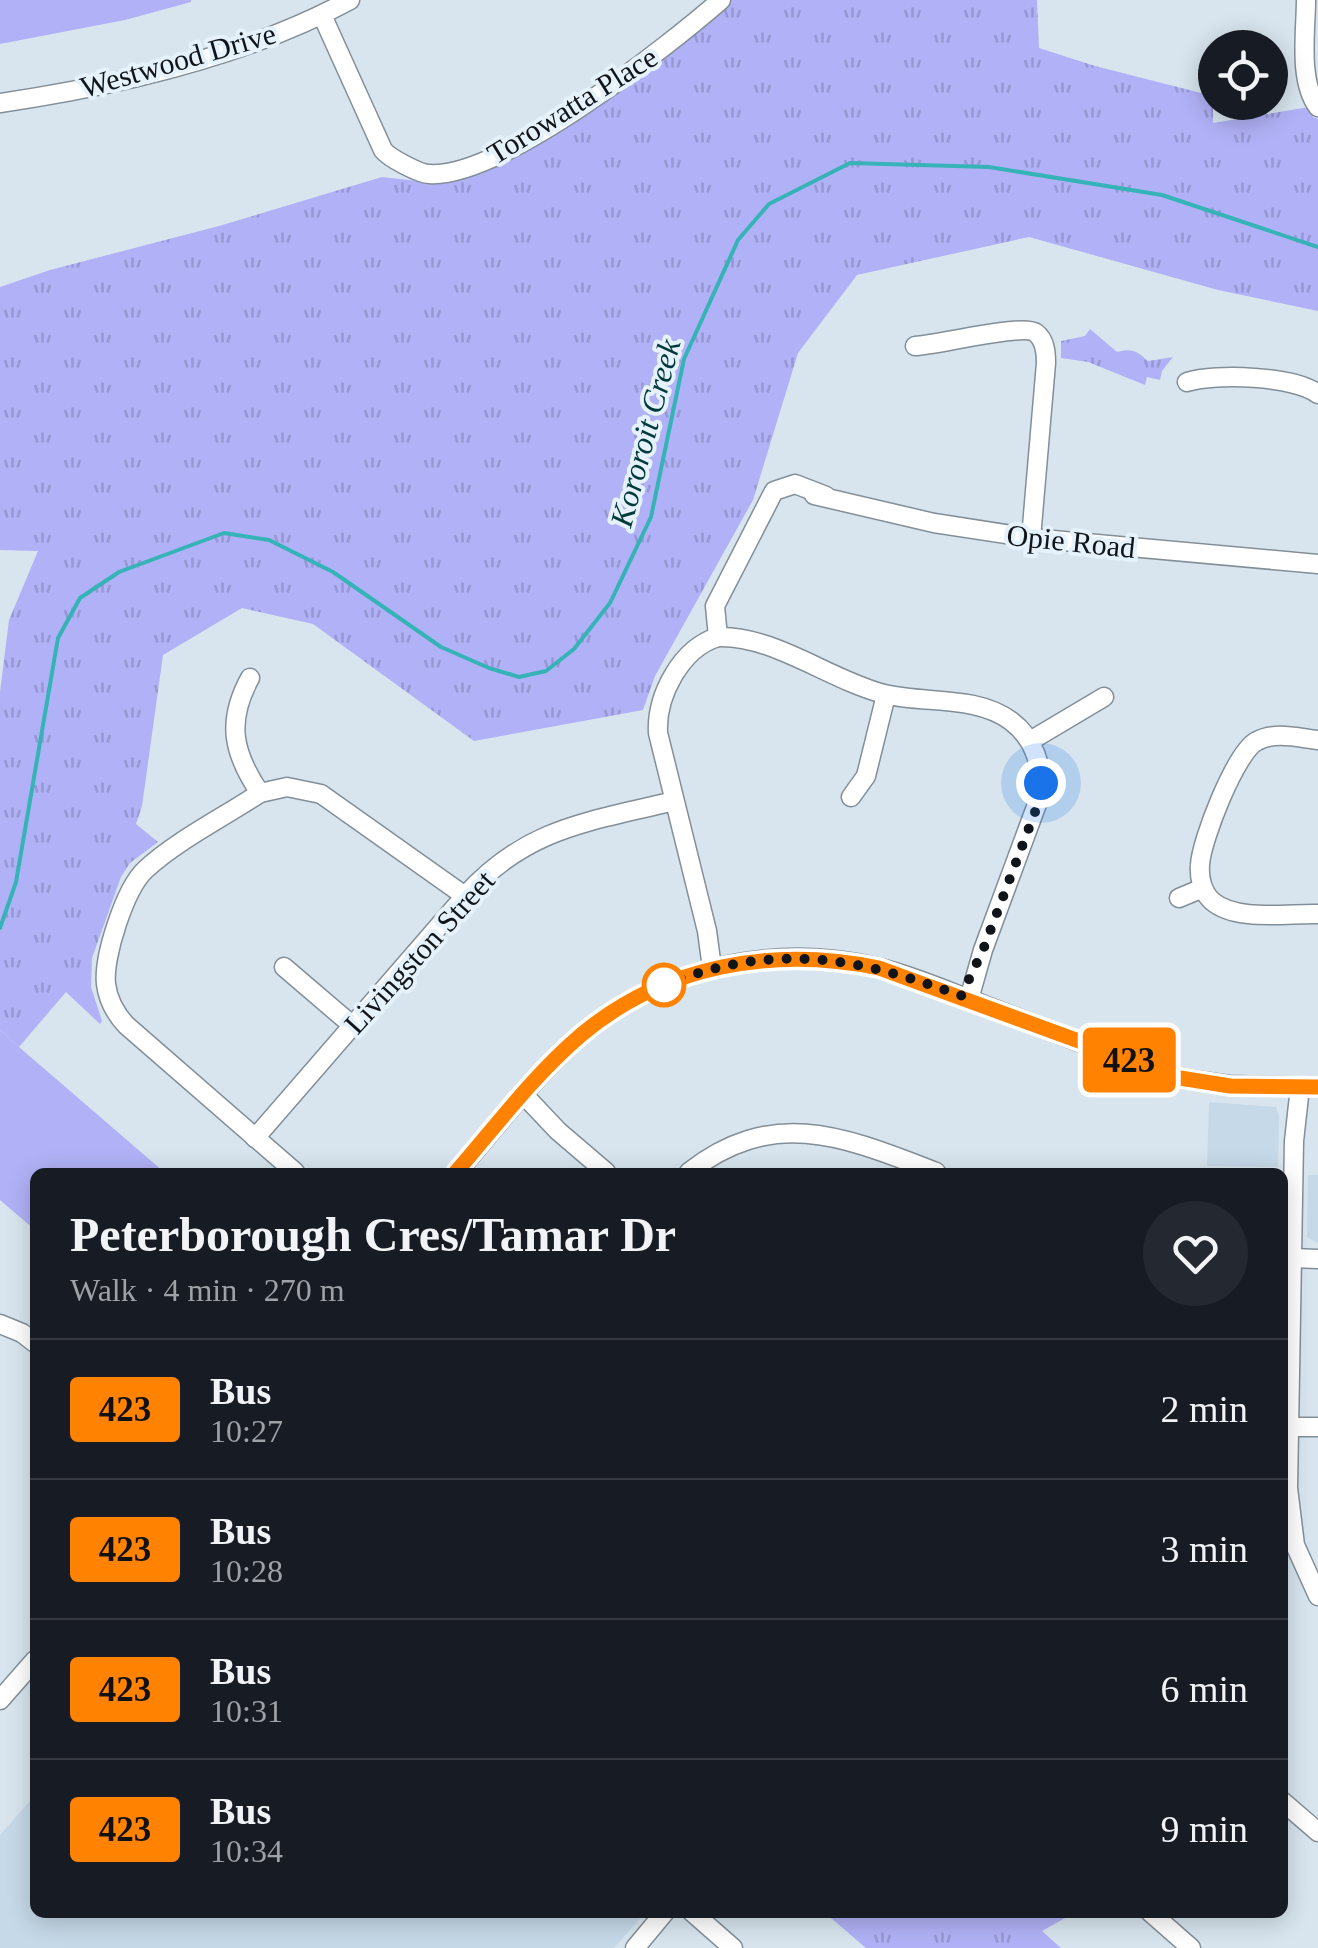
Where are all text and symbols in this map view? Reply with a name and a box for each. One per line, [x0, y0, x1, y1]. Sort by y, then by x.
street label: Westwood Drive [76, 16, 280, 104]
map controls [1198, 30, 1288, 120]
button: locate [1198, 30, 1288, 120]
street label: Torowatta Place [481, 40, 663, 170]
water label: Kororoit Creek [602, 334, 688, 532]
street label: Opie Road [1005, 518, 1137, 564]
your location [1016, 758, 1066, 808]
street label: Livingston Street [337, 863, 501, 1040]
unlabelled marker [643, 964, 685, 1006]
line badge: 423 [1072, 1028, 1186, 1092]
text: 423 [1103, 1041, 1155, 1080]
button: heart [1143, 1201, 1248, 1306]
text: Peterborough Cres/Tamar Dr [70, 1208, 676, 1261]
text: Walk · 4 min · 270 m [70, 1272, 345, 1308]
text: Bus [210, 1370, 271, 1412]
text: 2 min [1160, 1388, 1248, 1430]
text: 423 [99, 1390, 151, 1429]
text: 10:27 [210, 1413, 283, 1449]
text: Bus [210, 1510, 271, 1552]
text: 3 min [1160, 1528, 1248, 1570]
text: 423 [99, 1530, 151, 1569]
text: 10:28 [210, 1553, 283, 1589]
text: Bus [210, 1650, 271, 1692]
text: 6 min [1160, 1668, 1248, 1710]
text: 423 [99, 1670, 151, 1709]
text: 10:31 [210, 1693, 283, 1729]
text: Bus [210, 1790, 271, 1832]
text: 9 min [1160, 1808, 1248, 1850]
text: 423 [99, 1810, 151, 1849]
text: 10:34 [210, 1833, 283, 1869]

